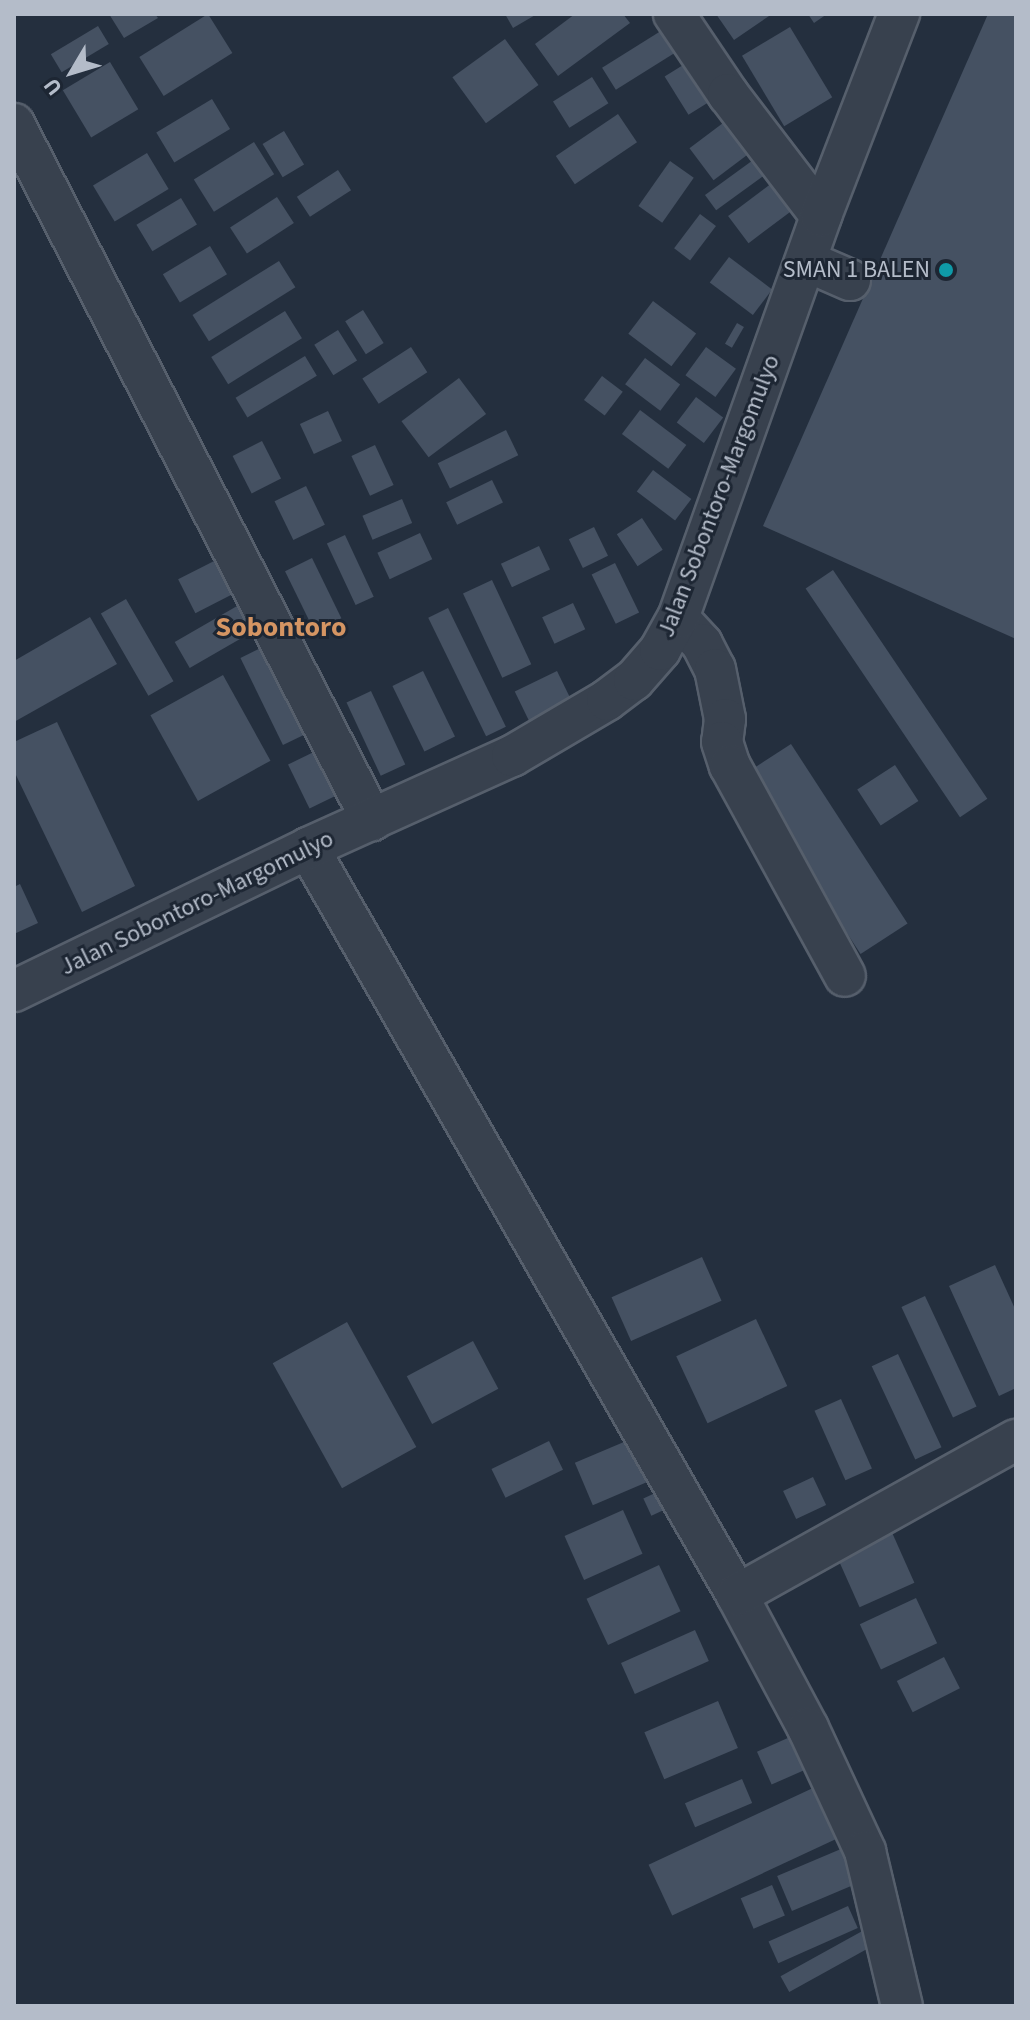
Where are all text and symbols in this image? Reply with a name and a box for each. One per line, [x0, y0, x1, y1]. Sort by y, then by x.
north arrow [32, 32, 112, 112]
text: U [36, 71, 70, 102]
place label: SMAN 1 BALEN [783, 256, 930, 284]
marker: SMAN 1 BALEN [937, 261, 955, 279]
street label: Jalan Sobontoro-Margomulyo [652, 351, 786, 641]
district label: Sobontoro [216, 610, 346, 644]
street label: Jalan Sobontoro-Margomulyo [56, 824, 338, 982]

